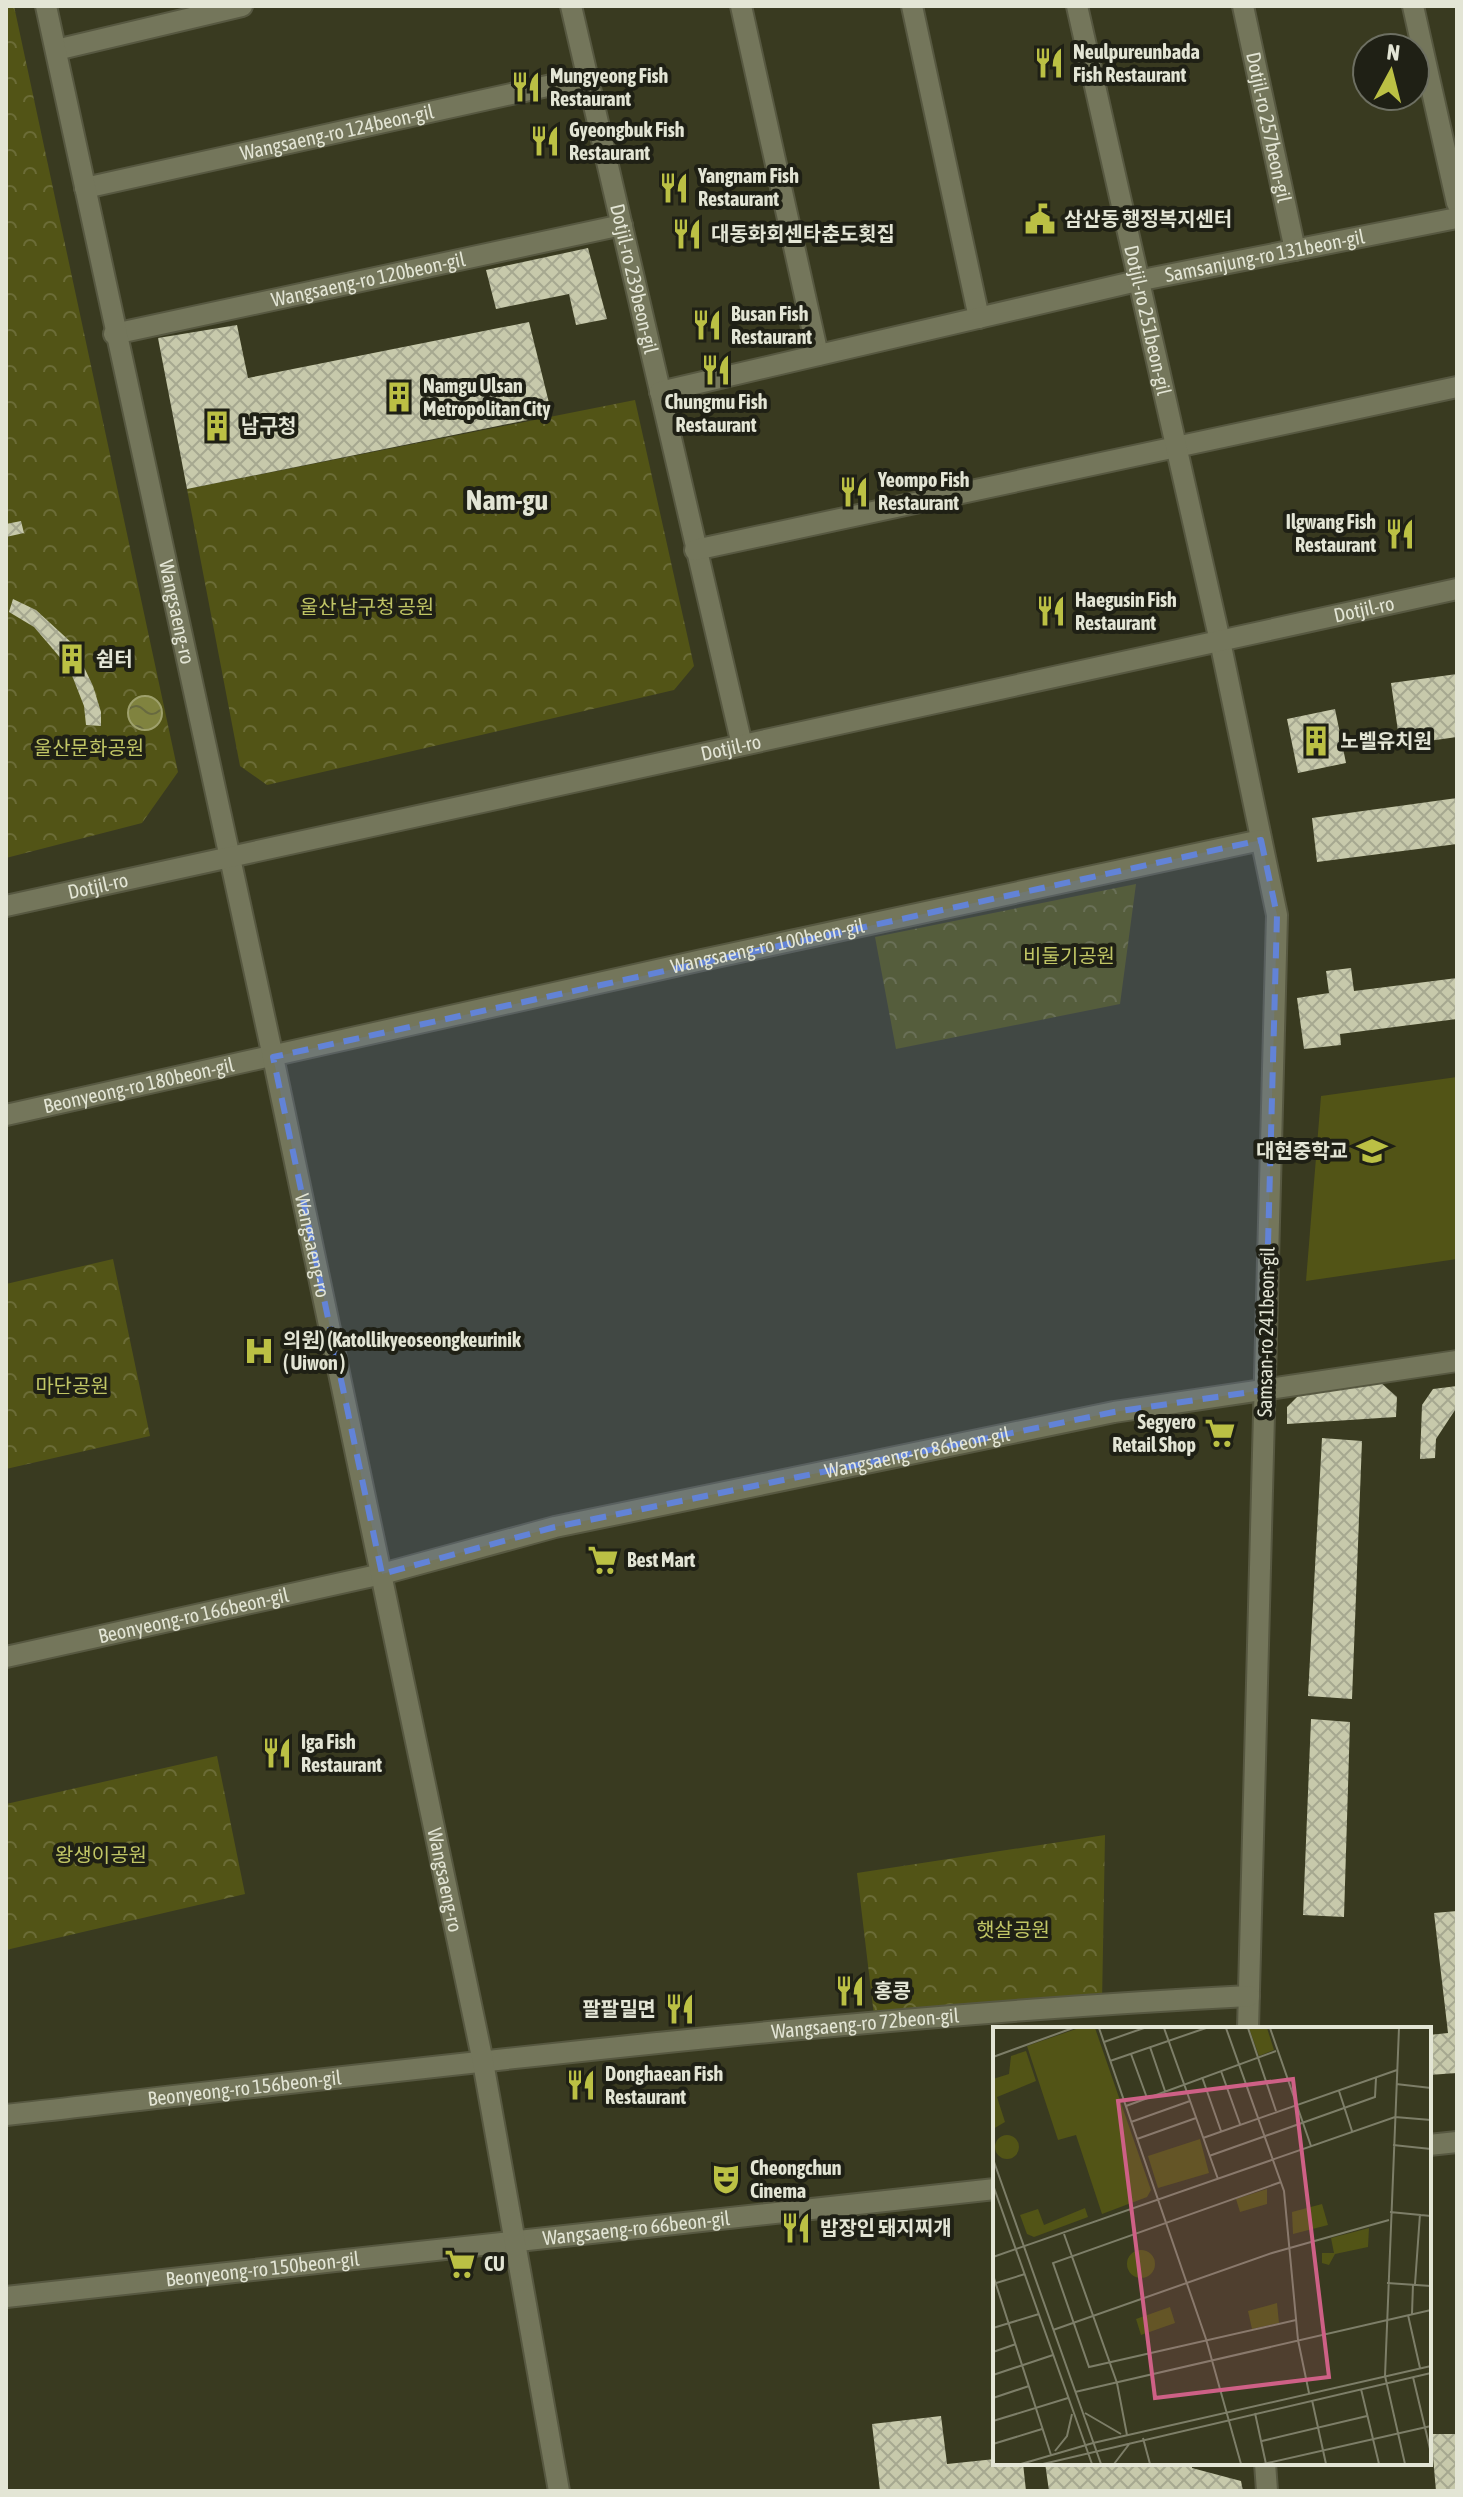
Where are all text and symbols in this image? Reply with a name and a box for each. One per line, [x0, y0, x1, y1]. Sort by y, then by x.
north arrow [1351, 32, 1431, 112]
text: N [1385, 38, 1401, 66]
place label: Neulpureunbada Fish Restaurant [1073, 40, 1200, 86]
restaurant icon: Neulpureunbada Fish Restaurant [1032, 46, 1066, 80]
street label: Dotjil-ro 257beon-gil [1242, 50, 1297, 205]
place label: Mungyeong Fish Restaurant [550, 64, 668, 110]
restaurant icon: Mungyeong Fish Restaurant [509, 70, 543, 104]
street label: Wangsaeng-ro 124beon-gil [238, 99, 437, 164]
place label: Gyeongbuk Fish Restaurant [569, 118, 684, 164]
restaurant icon: Gyeongbuk Fish Restaurant [528, 124, 562, 158]
place label: Yangnam Fish Restaurant [697, 164, 799, 210]
restaurant icon: Yangnam Fish Restaurant [657, 171, 691, 205]
street label: Dotjil-ro 239beon-gil [606, 201, 663, 357]
public building icon: 삼산동 행정복지센터 [1023, 202, 1057, 236]
place label: 삼산동 행정복지센터 [1064, 207, 1232, 230]
restaurant icon: 대동화회센타춘도횟집 [670, 217, 704, 251]
place label: 대동화회센타춘도횟집 [711, 222, 895, 245]
street label: Samsanjung-ro 131beon-gil [1163, 224, 1367, 286]
street label: Dotjil-ro 251beon-gil [1120, 243, 1176, 398]
street label: Wangsaeng-ro 120beon-gil [269, 247, 468, 311]
place label: Busan Fish Restaurant [731, 302, 812, 348]
restaurant icon: Busan Fish Restaurant [690, 308, 724, 342]
restaurant icon: Chungmu Fish Restaurant [699, 353, 733, 387]
place label: Namgu Ulsan Metropolitan City [423, 374, 551, 420]
building icon: Namgu Ulsan Metropolitan City [382, 380, 416, 414]
place label: Chungmu Fish Restaurant [665, 390, 767, 436]
building icon: 남구청 [200, 409, 234, 443]
place label: 남구청 [241, 414, 296, 437]
place label: Yeompo Fish Restaurant [877, 468, 970, 514]
restaurant icon: Yeompo Fish Restaurant [837, 475, 871, 509]
district label: Nam-gu [466, 484, 548, 516]
place label: Ilgwang Fish Restaurant [1286, 510, 1376, 556]
restaurant icon: Ilgwang Fish Restaurant [1383, 517, 1417, 551]
street label: Wangsaeng-ro [155, 558, 200, 666]
place label: Haegusin Fish Restaurant [1075, 588, 1177, 634]
street label: Dotjil-ro [1332, 591, 1396, 627]
restaurant icon: Haegusin Fish Restaurant [1034, 594, 1068, 628]
park label: 울산 남구청 공원 [300, 595, 434, 618]
building icon: 쉼터 [55, 642, 89, 676]
place label: 쉼터 [96, 647, 133, 670]
building icon: 노벨유치원 [1299, 724, 1333, 758]
street label: Dotjil-ro [698, 729, 763, 765]
place label: 노벨유치원 [1340, 729, 1432, 752]
park label: 울산문화공원 [34, 736, 144, 759]
street label: Dotjil-ro [65, 868, 130, 903]
street label: Wangsaeng-ro 100beon-gil [668, 913, 867, 978]
park label: 비둘기공원 [1023, 944, 1115, 967]
street label: Beonyeong-ro 180beon-gil [41, 1052, 237, 1117]
school or university icon: 대현중학교 [1355, 1134, 1389, 1168]
place label: 대현중학교 [1256, 1139, 1348, 1162]
street label: Wangsaeng-ro [291, 1192, 335, 1300]
street label: Samsan-ro 241beon-gil [1253, 1246, 1278, 1417]
place label: 의원) (Katollikyeoseongkeurinik ( Uiwon ) [283, 1328, 521, 1374]
hospital icon: 의원) (Katollikyeoseongkeurinik ( Uiwon ) [242, 1334, 276, 1368]
park label: 마단공원 [35, 1374, 109, 1397]
place label: Segyero Retail Shop [1112, 1410, 1196, 1456]
supermarket icon: Segyero Retail Shop [1203, 1416, 1237, 1450]
street label: Wangsaeng-ro 86beon-gil [822, 1422, 1012, 1482]
supermarket icon: Best Mart [586, 1543, 620, 1577]
place label: Best Mart [627, 1548, 696, 1571]
street label: Beonyeong-ro 166beon-gil [96, 1583, 292, 1647]
place label: Iga Fish Restaurant [301, 1730, 382, 1776]
restaurant icon: Iga Fish Restaurant [260, 1736, 294, 1770]
street label: Wangsaeng-ro [423, 1826, 468, 1934]
park label: 왕생이공원 [55, 1843, 147, 1866]
park label: 햇살공원 [976, 1918, 1050, 1941]
restaurant icon: 홍콩 [833, 1974, 867, 2008]
place label: 홍콩 [874, 1979, 911, 2002]
restaurant icon: 팔팔밀면 [663, 1992, 697, 2026]
place label: 팔팔밀면 [582, 1997, 656, 2020]
street label: Wangsaeng-ro 72beon-gil [770, 2003, 960, 2043]
inset map [993, 2027, 1431, 2465]
place label: Donghaean Fish Restaurant [605, 2062, 723, 2108]
street label: Beonyeong-ro 156beon-gil [146, 2065, 343, 2110]
restaurant icon: Donghaean Fish Restaurant [564, 2068, 598, 2102]
place label: Cheongchun Cinema [750, 2156, 841, 2202]
theatre icon: Cheongchun Cinema [709, 2162, 743, 2196]
street label: Wangsaeng-ro 66beon-gil [541, 2206, 732, 2249]
restaurant icon: 밥장인 돼지찌개 [779, 2211, 813, 2245]
place label: 밥장인 돼지찌개 [820, 2216, 952, 2239]
street label: Beonyeong-ro 150beon-gil [164, 2246, 361, 2290]
supermarket icon: CU [443, 2247, 477, 2281]
place label: CU [484, 2252, 505, 2275]

